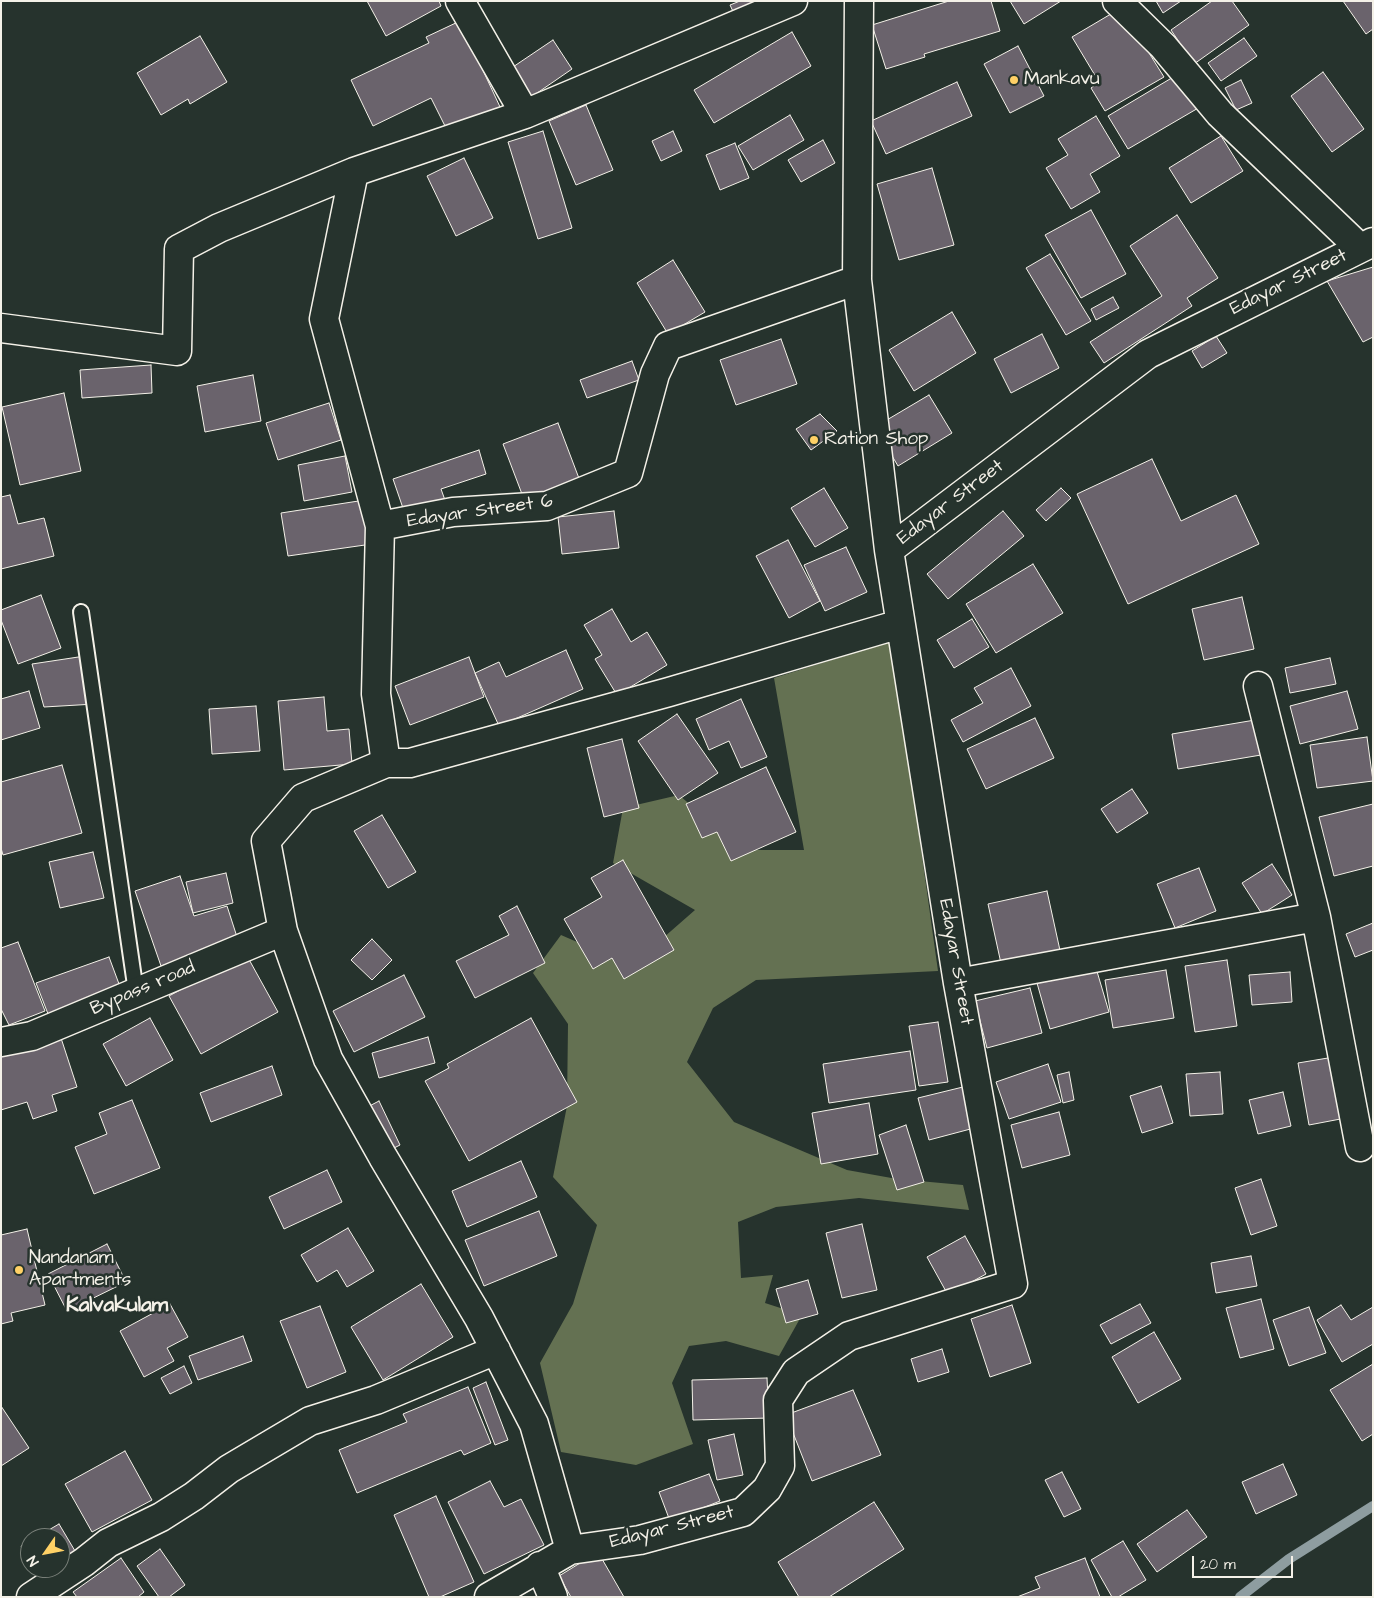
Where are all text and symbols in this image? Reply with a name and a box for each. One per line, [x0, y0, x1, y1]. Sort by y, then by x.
place label: Mankavu [1024, 69, 1100, 91]
marker: Mankavu [1008, 74, 1020, 86]
street label: Edayar Street [1227, 245, 1351, 321]
place label: Ration Shop [824, 429, 928, 451]
marker: Ration Shop [808, 434, 820, 446]
street label: Edayar Street [893, 456, 1009, 550]
street label: Edayar Street 6 [406, 490, 554, 534]
street label: Edayar Street [933, 897, 977, 1027]
street label: Bypass road [87, 957, 199, 1021]
place label: Nandanam Apartments [29, 1248, 131, 1292]
marker: Nandanam Apartments [13, 1264, 25, 1276]
district label: Kalvakulam [66, 1294, 168, 1320]
street label: Edayar Street [607, 1502, 737, 1554]
north arrow [20, 1528, 70, 1578]
scale bar [1194, 1546, 1295, 1578]
text: N [22, 1551, 44, 1570]
text: 20 m [1200, 1554, 1236, 1575]

